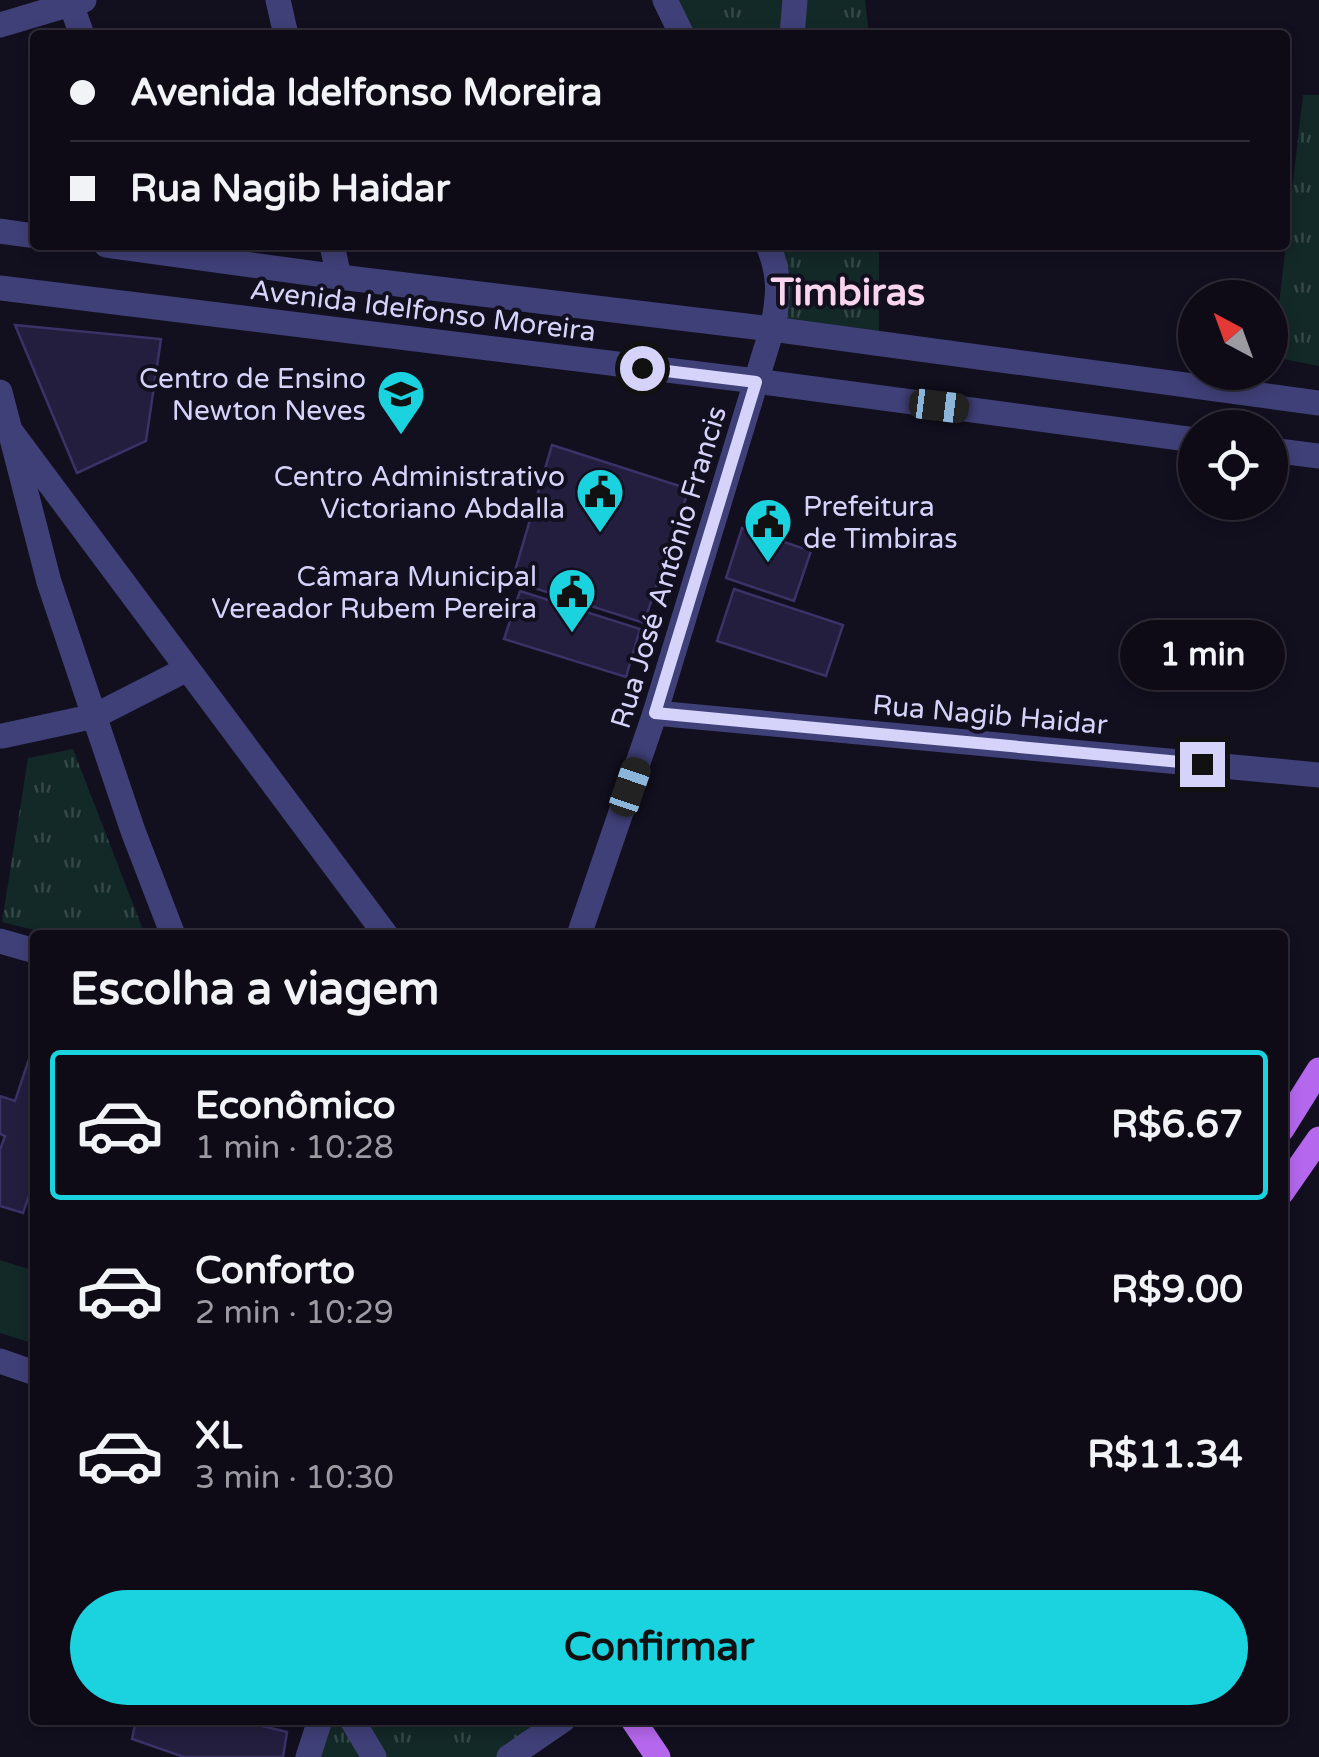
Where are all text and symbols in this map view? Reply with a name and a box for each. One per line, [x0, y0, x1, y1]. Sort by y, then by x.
text: Avenida Idelfonso Moreira [130, 70, 602, 116]
text: Rua Nagib Haidar [130, 166, 450, 212]
district label: Timbiras [770, 270, 925, 316]
street label: Avenida Idelfonso Moreira [248, 273, 598, 349]
north arrow [1178, 280, 1288, 390]
map controls [1178, 280, 1288, 520]
route start [620, 346, 665, 391]
place label: Centro de Ensino Newton Neves [139, 362, 366, 428]
school or university icon: Centro de Ensino Newton Neves [375, 368, 427, 436]
car [907, 387, 971, 425]
street label: Rua José Antônio Francis [604, 402, 734, 732]
button: locate [1178, 410, 1288, 520]
place label: Centro Administrativo Victoriano Abdalla [274, 460, 565, 526]
public building icon: Centro Administrativo Victoriano Abdalla [574, 466, 626, 534]
place label: Prefeitura de Timbiras [803, 490, 958, 556]
public building icon: Prefeitura de Timbiras [742, 496, 794, 564]
place label: Câmara Municipal Vereador Rubem Pereira [211, 560, 537, 626]
public building icon: Câmara Municipal Vereador Rubem Pereira [546, 566, 598, 634]
callout: 1 min [1120, 619, 1284, 689]
text: 1 min [1160, 636, 1245, 674]
street label: Rua Nagib Haidar [871, 688, 1109, 742]
route end [1180, 742, 1225, 787]
car [606, 754, 654, 820]
text: Escolha a viagem [70, 963, 439, 1017]
icon: car [75, 1080, 165, 1170]
text: Econômico [195, 1083, 396, 1129]
text: R$6.67 [1111, 1102, 1243, 1148]
text: 1 min · 10:28 [195, 1129, 394, 1167]
icon: car [75, 1245, 165, 1335]
text: Conforto [195, 1248, 355, 1294]
text: R$9.00 [1111, 1267, 1243, 1313]
text: 2 min · 10:29 [195, 1294, 394, 1332]
icon: car [75, 1410, 165, 1500]
text: XL [195, 1413, 242, 1459]
text: R$11.34 [1087, 1432, 1243, 1478]
text: 3 min · 10:30 [195, 1459, 394, 1497]
button: Confirmar [70, 1590, 1248, 1705]

